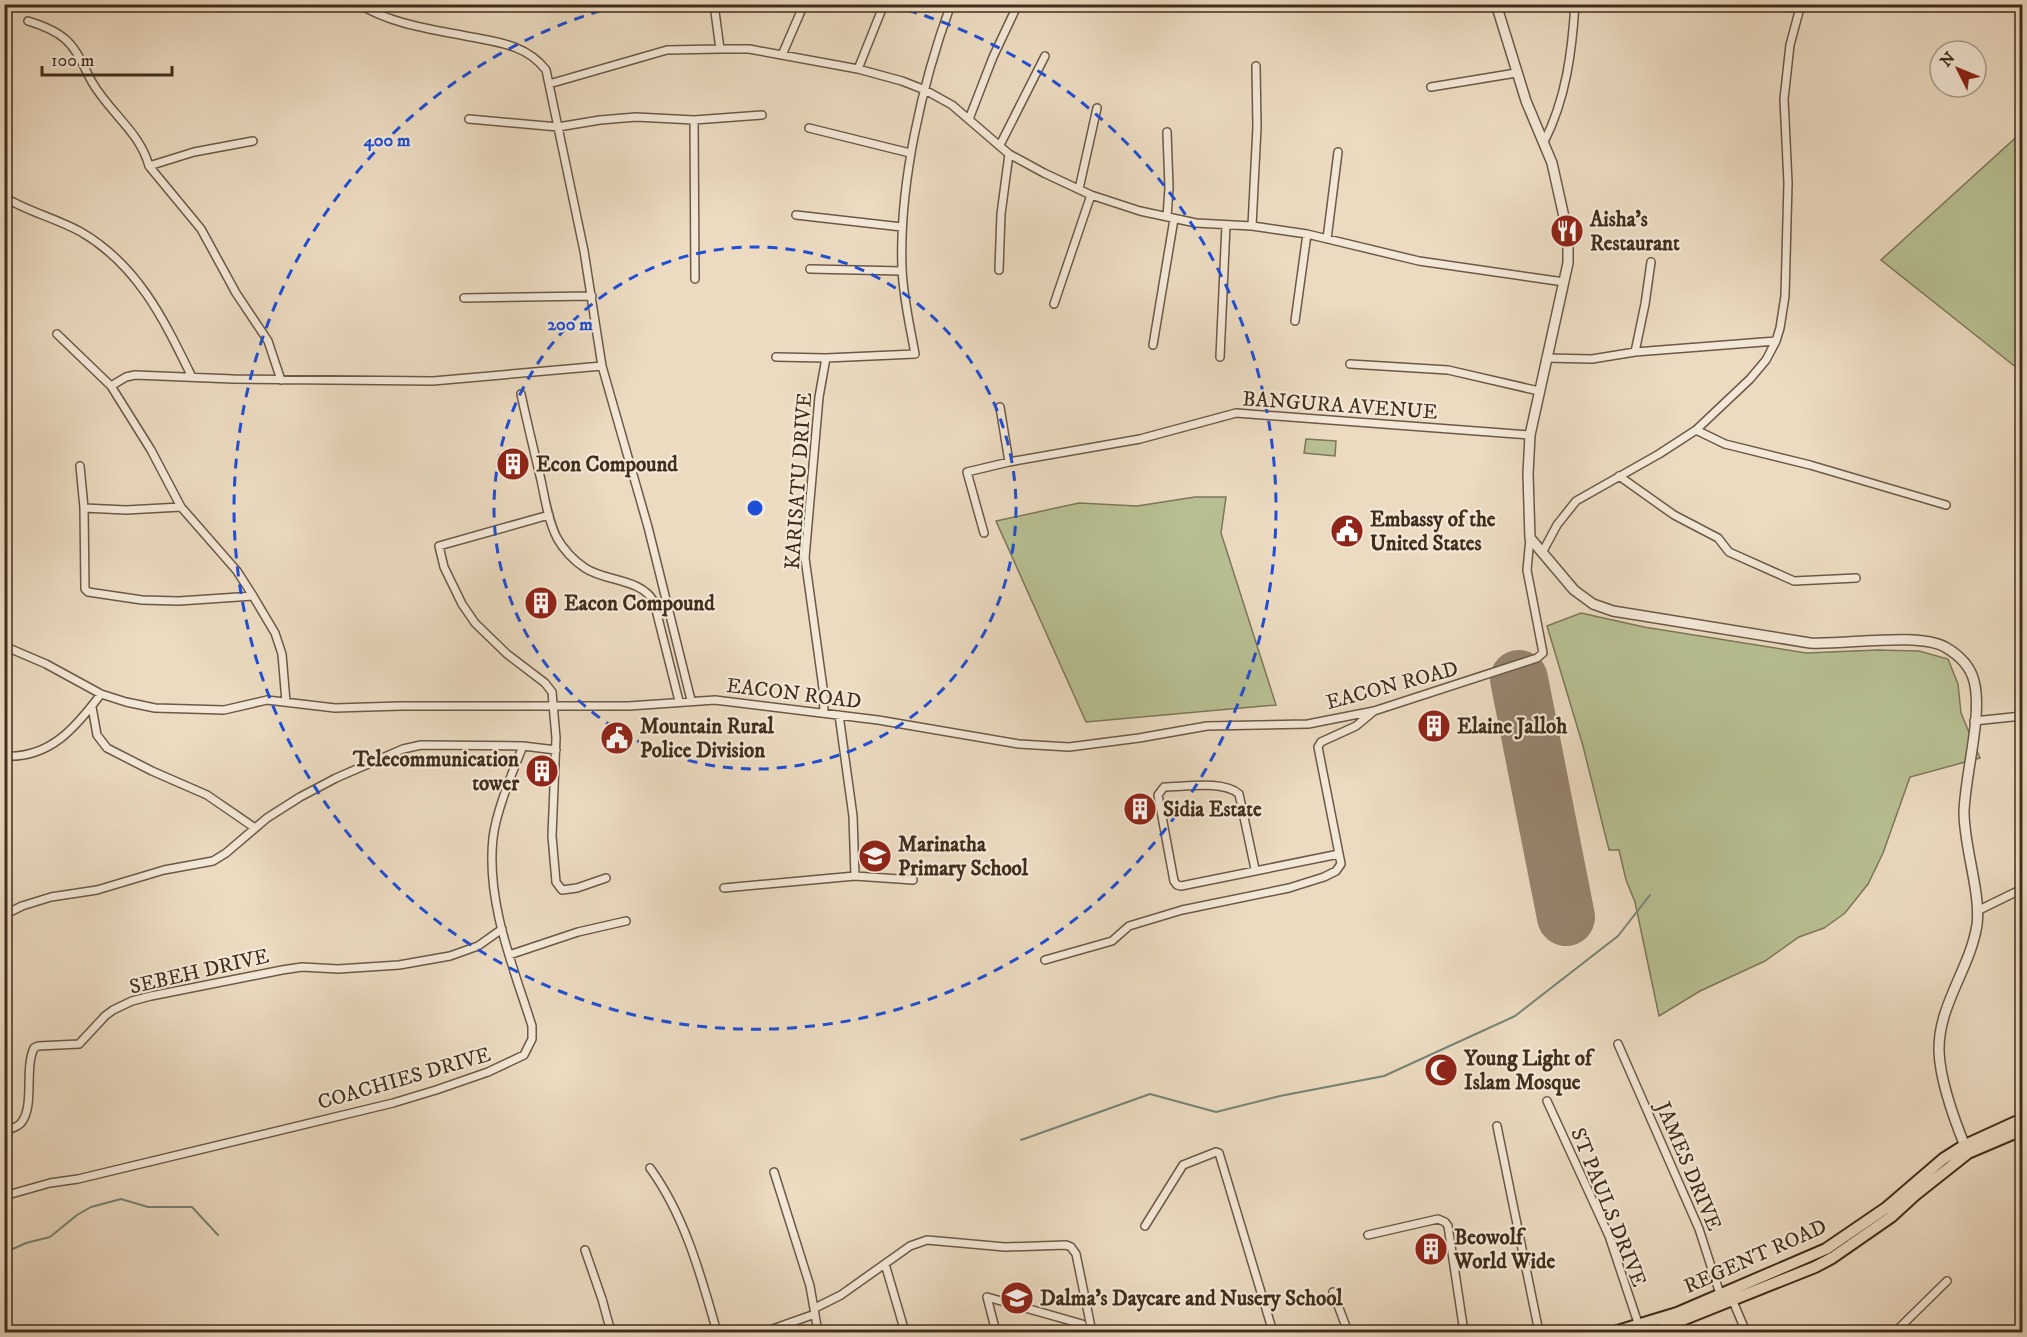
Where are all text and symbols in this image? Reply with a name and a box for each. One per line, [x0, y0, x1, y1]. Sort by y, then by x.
scale bar [42, 39, 172, 77]
north arrow [1928, 39, 1988, 99]
text: N [1936, 48, 1960, 71]
text: 100 m [51, 50, 94, 72]
text: 400 m [362, 130, 411, 152]
place label: Aisha’s Restaurant [1589, 207, 1680, 257]
restaurant icon: Aisha’s Restaurant [1549, 213, 1585, 249]
text: 200 m [547, 314, 593, 336]
street label: BANGURA AVENUE [1241, 386, 1439, 426]
street label: KARISATU DRIVE [780, 392, 818, 570]
building icon: Econ Compound [495, 446, 531, 482]
place label: Econ Compound [536, 452, 678, 478]
centre of rings [745, 498, 765, 518]
place label: Embassy of the United States [1370, 507, 1496, 557]
public building icon: Embassy of the United States [1329, 513, 1365, 549]
building icon: Eacon Compound [523, 585, 559, 621]
place label: Eacon Compound [564, 591, 715, 617]
street label: EACON ROAD [1323, 656, 1461, 716]
street label: EACON ROAD [725, 673, 863, 715]
building icon: Elaine Jalloh [1416, 708, 1452, 744]
place label: Mountain Rural Police Division [640, 714, 774, 764]
place label: Elaine Jalloh [1457, 714, 1568, 740]
public building icon: Mountain Rural Police Division [599, 720, 635, 756]
place label: Telecommunication tower [352, 747, 520, 797]
building icon: Telecommunication tower [524, 753, 560, 789]
building icon: Sidia Estate [1122, 791, 1158, 827]
place label: Sidia Estate [1163, 797, 1262, 823]
place label: Marinatha Primary School [898, 832, 1029, 882]
school or university icon: Marinatha Primary School [857, 838, 893, 874]
street label: SEBEH DRIVE [127, 943, 272, 1001]
street label: COACHIES DRIVE [315, 1042, 494, 1116]
place label: Young Light of Islam Mosque [1463, 1046, 1595, 1096]
mosque icon: Young Light of Islam Mosque [1423, 1052, 1459, 1088]
street label: JAMES DRIVE [1649, 1096, 1727, 1235]
street label: ST PAULS DRIVE [1564, 1124, 1652, 1291]
street label: REGENT ROAD [1680, 1214, 1831, 1300]
place label: Beowolf World Wide [1453, 1225, 1555, 1275]
building icon: Beowolf World Wide [1413, 1231, 1449, 1267]
school or university icon: Dalma's Daycare and Nusery School [999, 1280, 1035, 1316]
place label: Dalma's Daycare and Nusery School [1040, 1286, 1343, 1312]

